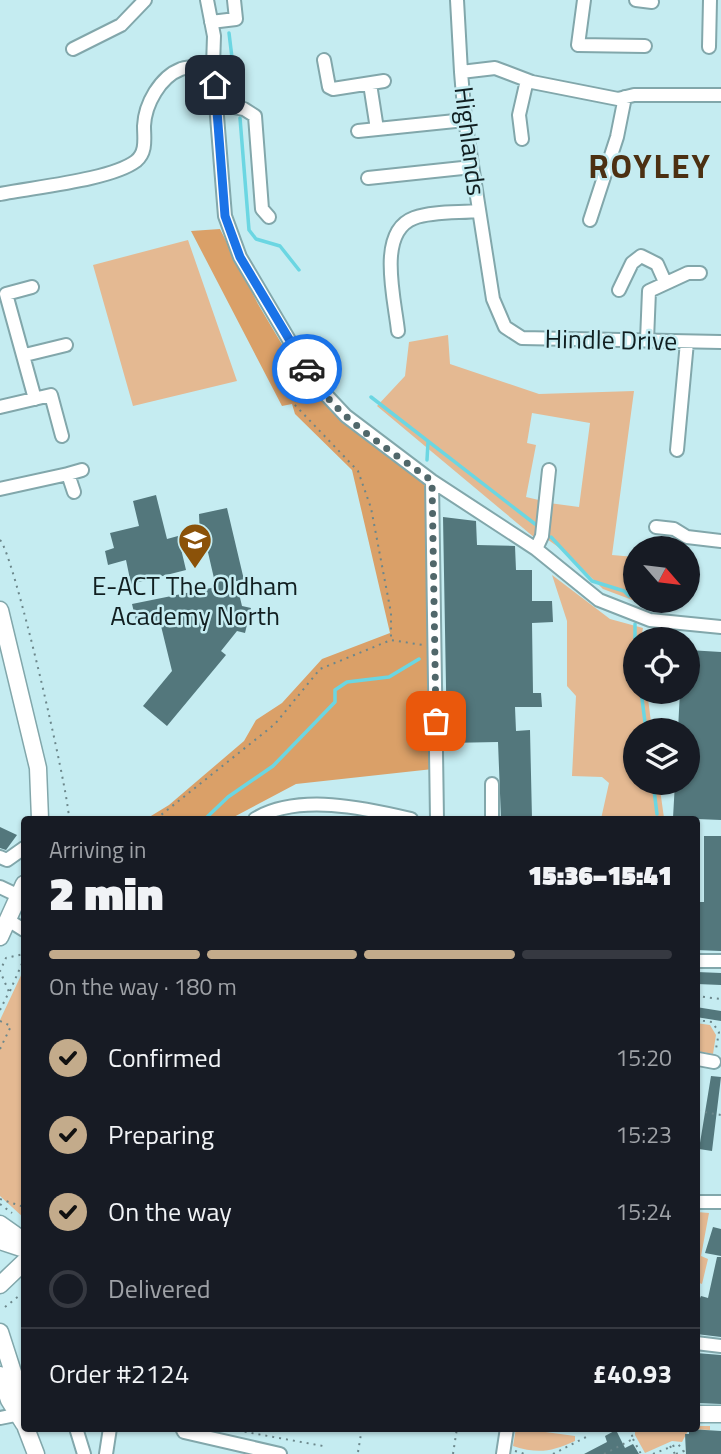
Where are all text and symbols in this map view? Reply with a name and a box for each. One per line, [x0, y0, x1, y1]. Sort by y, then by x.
pin [185, 55, 245, 115]
icon: home [196, 66, 234, 104]
street label: Highlands [444, 84, 497, 198]
district label: ROYLEY [588, 141, 712, 191]
street label: Hindle Drive [544, 319, 678, 360]
courier [272, 334, 342, 404]
icon: car [288, 350, 326, 388]
school or university icon: E-ACT The Oldham Academy North [176, 521, 214, 570]
north arrow [623, 536, 700, 612]
map controls [623, 536, 700, 795]
place label: E-ACT The Oldham Academy North [92, 566, 298, 635]
button: locate [623, 627, 700, 704]
pin [406, 691, 466, 751]
icon: bag [417, 702, 455, 740]
button: layers [623, 718, 700, 795]
text: Arriving in [49, 832, 146, 867]
text: 15:36–15:41 [528, 856, 672, 895]
text: 2 min [49, 858, 163, 928]
text: On the way · 180 m [49, 969, 237, 1004]
text: Confirmed [108, 1038, 222, 1077]
icon: check [49, 1039, 87, 1077]
text: 15:20 [615, 1040, 672, 1075]
text: Preparing [108, 1115, 214, 1154]
icon: check [49, 1116, 87, 1154]
text: 15:23 [615, 1117, 672, 1152]
text: On the way [108, 1192, 232, 1231]
icon: check [49, 1193, 87, 1231]
text: 15:24 [615, 1194, 672, 1229]
text: Delivered [108, 1269, 211, 1308]
text: Order #2124 [49, 1354, 189, 1393]
text: £40.93 [593, 1354, 672, 1393]

